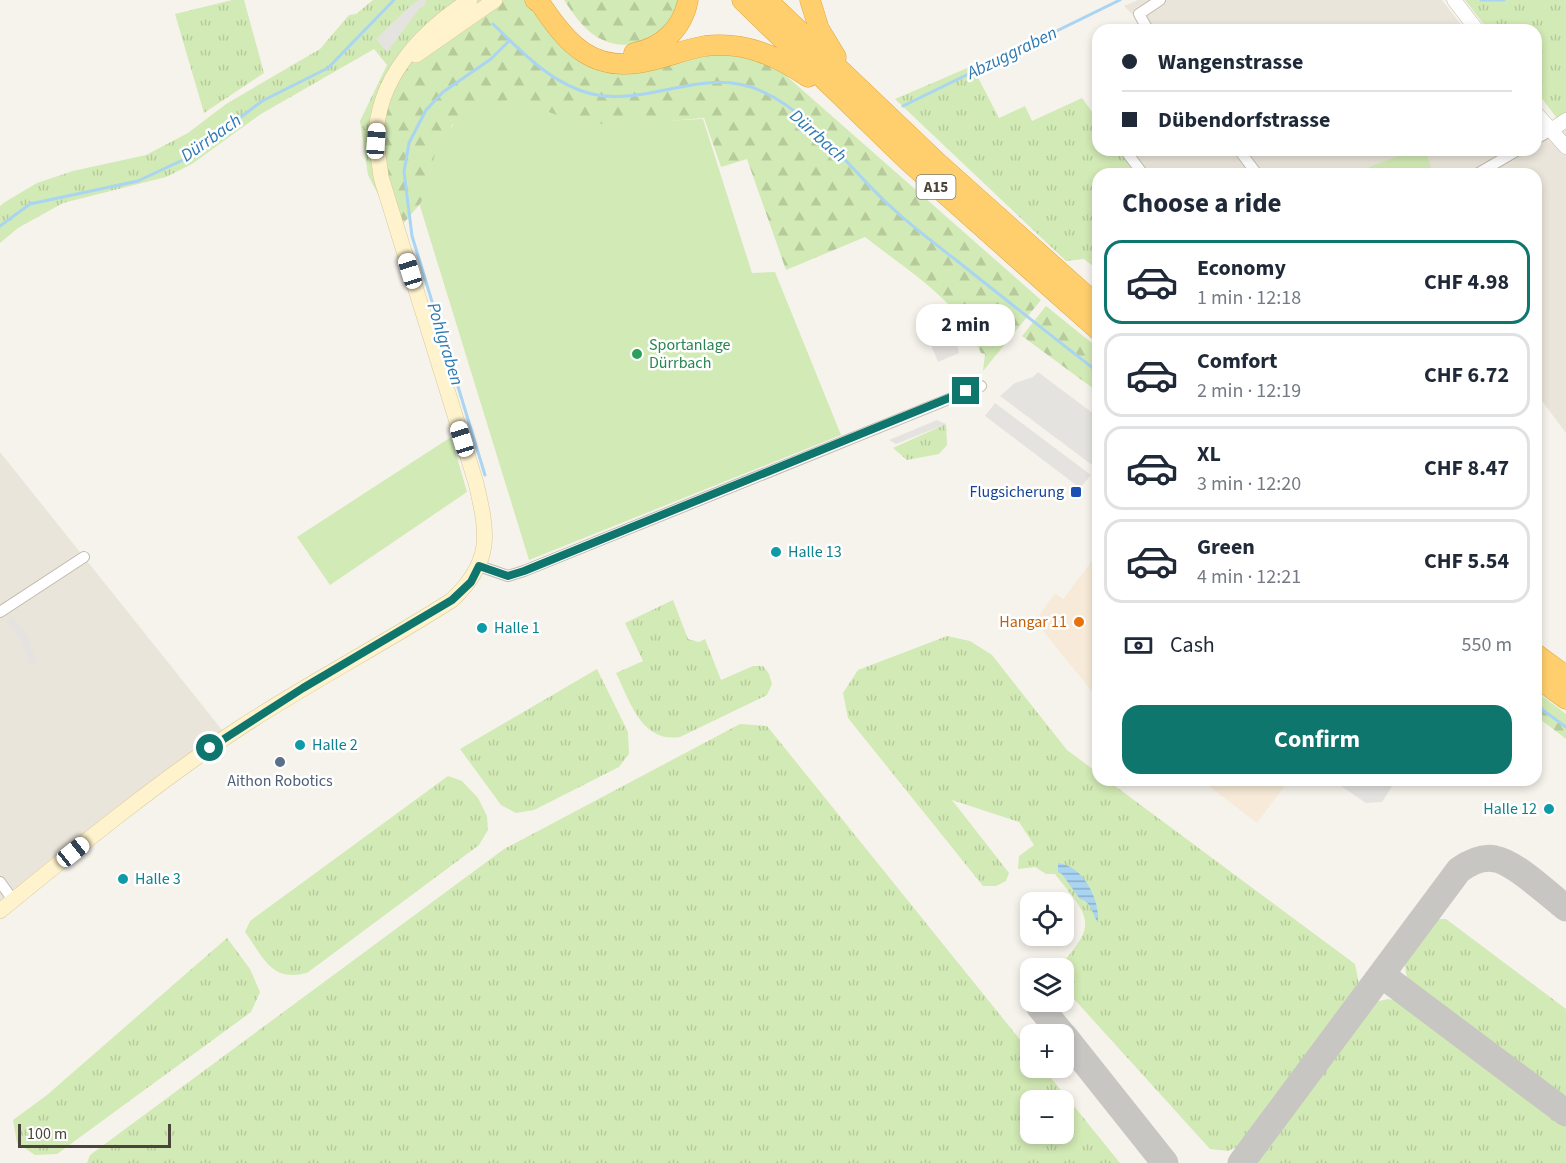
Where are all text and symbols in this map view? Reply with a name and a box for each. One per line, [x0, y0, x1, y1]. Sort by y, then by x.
water label: Abzuggraben [962, 20, 1061, 86]
text: Wangenstrasse [1158, 46, 1303, 78]
water label: Dürrbach [784, 104, 852, 168]
text: Dübendorfstrasse [1158, 104, 1330, 136]
water label: Dürrbach [176, 108, 246, 168]
car [366, 122, 386, 160]
road number: A15 [916, 175, 956, 199]
text: Choose a ride [1122, 184, 1282, 223]
car [396, 251, 424, 291]
text: Economy [1197, 252, 1286, 284]
icon: car [1125, 255, 1179, 309]
text: CHF 4.98 [1424, 266, 1509, 298]
text: 1 min · 12:18 [1197, 284, 1301, 312]
water label: Pohlgraben [421, 299, 469, 389]
callout: 2 min [916, 304, 1016, 346]
text: 2 min [941, 311, 990, 339]
place label: Sportanlage Dürrbach [649, 334, 731, 374]
text: Comfort [1197, 345, 1278, 377]
marker: Sportanlage Dürrbach [630, 347, 644, 361]
icon: car [1125, 348, 1179, 402]
text: CHF 6.72 [1424, 359, 1509, 391]
route end [952, 377, 979, 404]
text: 2 min · 12:19 [1197, 377, 1301, 405]
car [448, 419, 476, 459]
text: XL [1197, 438, 1221, 470]
icon: car [1125, 441, 1179, 495]
text: CHF 8.47 [1424, 452, 1509, 484]
text: 3 min · 12:20 [1197, 470, 1301, 498]
place label: Flugsicherung [970, 481, 1064, 503]
marker: Flugsicherung [1069, 485, 1083, 499]
text: Green [1197, 531, 1255, 563]
icon: car [1125, 534, 1179, 588]
place label: Halle 13 [788, 541, 842, 563]
marker: Halle 13 [769, 545, 783, 559]
text: CHF 5.54 [1424, 545, 1509, 577]
text: 4 min · 12:21 [1197, 563, 1301, 591]
place label: Hangar 11 [999, 611, 1067, 633]
marker: Hangar 11 [1072, 615, 1086, 629]
place label: Halle 1 [494, 617, 540, 639]
marker: Halle 1 [475, 621, 489, 635]
icon: cash [1122, 629, 1155, 662]
text: Cash [1170, 629, 1215, 661]
text: 550 m [1462, 631, 1512, 659]
button: Confirm [1122, 705, 1512, 774]
route start [196, 734, 223, 761]
place label: Halle 2 [312, 734, 358, 756]
marker: Halle 2 [293, 738, 307, 752]
marker: Aithon Robotics [273, 755, 287, 769]
place label: Aithon Robotics [227, 770, 333, 792]
place label: Halle 12 [1483, 798, 1537, 820]
marker: Halle 12 [1542, 802, 1556, 816]
car [53, 834, 93, 870]
place label: Halle 3 [135, 868, 181, 890]
marker: Halle 3 [116, 872, 130, 886]
map controls [1020, 892, 1074, 1144]
button: locate [1020, 892, 1074, 946]
button: layers [1020, 958, 1074, 1012]
button: + [1020, 1024, 1074, 1078]
button: − [1020, 1090, 1074, 1144]
scale bar [18, 1121, 171, 1148]
text: 100 m [27, 1123, 67, 1145]

